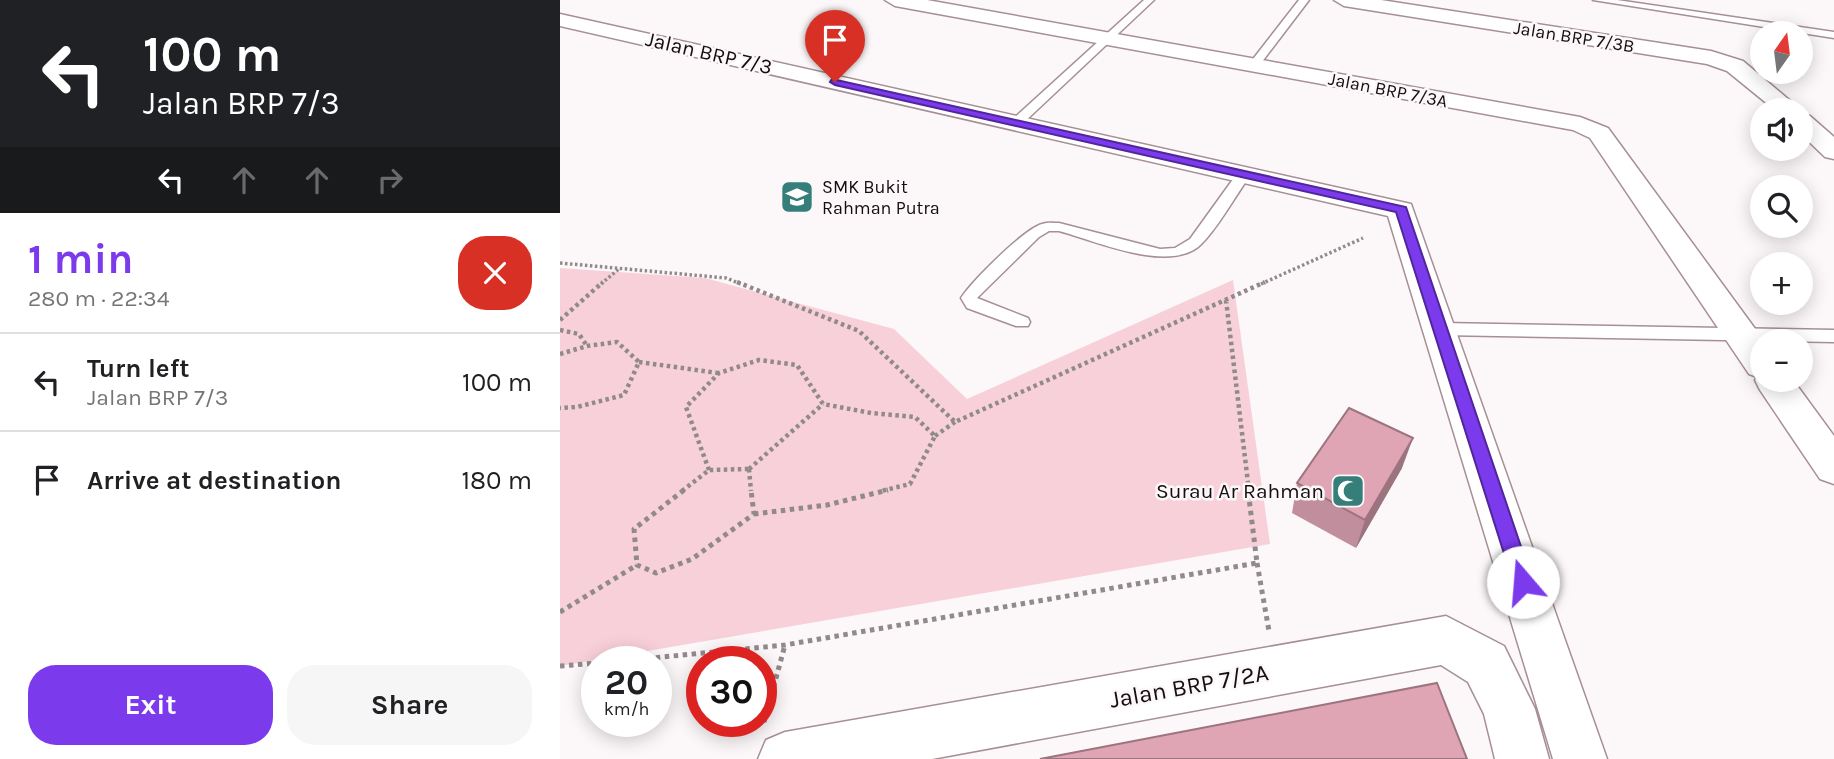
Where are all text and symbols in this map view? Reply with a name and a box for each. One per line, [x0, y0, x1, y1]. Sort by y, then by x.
pin [805, 10, 865, 82]
street label: Jalan BRP 7/3B [1512, 17, 1636, 57]
icon: arrive [816, 21, 854, 59]
north arrow [1750, 21, 1813, 84]
map controls [1750, 21, 1813, 392]
text: 100 m [143, 26, 281, 83]
street label: Jalan BRP 7/3 [643, 27, 775, 79]
icon: left [28, 28, 119, 119]
street label: Jalan BRP 7/3A [1327, 68, 1449, 112]
text: Jalan BRP 7/3 [143, 85, 340, 122]
button: sound [1750, 98, 1813, 161]
icon: left [152, 161, 190, 199]
icon: ahead [225, 161, 263, 199]
icon: ahead [298, 161, 336, 199]
icon: right [371, 161, 409, 199]
button: search [1750, 175, 1813, 238]
place label: SMK Bukit Rahman Putra [822, 176, 940, 219]
school or university icon: SMK Bukit Rahman Putra [778, 178, 816, 216]
text: 1 min [28, 234, 133, 284]
button: close [458, 236, 532, 310]
button: + [1750, 252, 1813, 315]
text: 280 m · 22:34 [28, 285, 170, 312]
button: − [1750, 329, 1813, 392]
text: Turn left [87, 353, 189, 384]
icon: left [28, 363, 66, 401]
text: 100 m [462, 367, 532, 398]
text: Jalan BRP 7/3 [87, 384, 228, 411]
icon: arrive [28, 461, 66, 499]
text: Arrive at destination [87, 465, 341, 496]
text: 180 m [462, 465, 532, 496]
mosque icon: Surau Ar Rahman [1329, 472, 1367, 510]
place label: Surau Ar Rahman [1156, 479, 1324, 503]
position arrow [1486, 545, 1560, 619]
speed limit sign: 30 [686, 646, 777, 737]
street label: Jalan BRP 7/2A [1107, 658, 1271, 714]
text: 20 [605, 662, 648, 703]
button: Exit [28, 665, 273, 745]
button: Share [287, 665, 532, 745]
text: km/h [604, 698, 649, 720]

